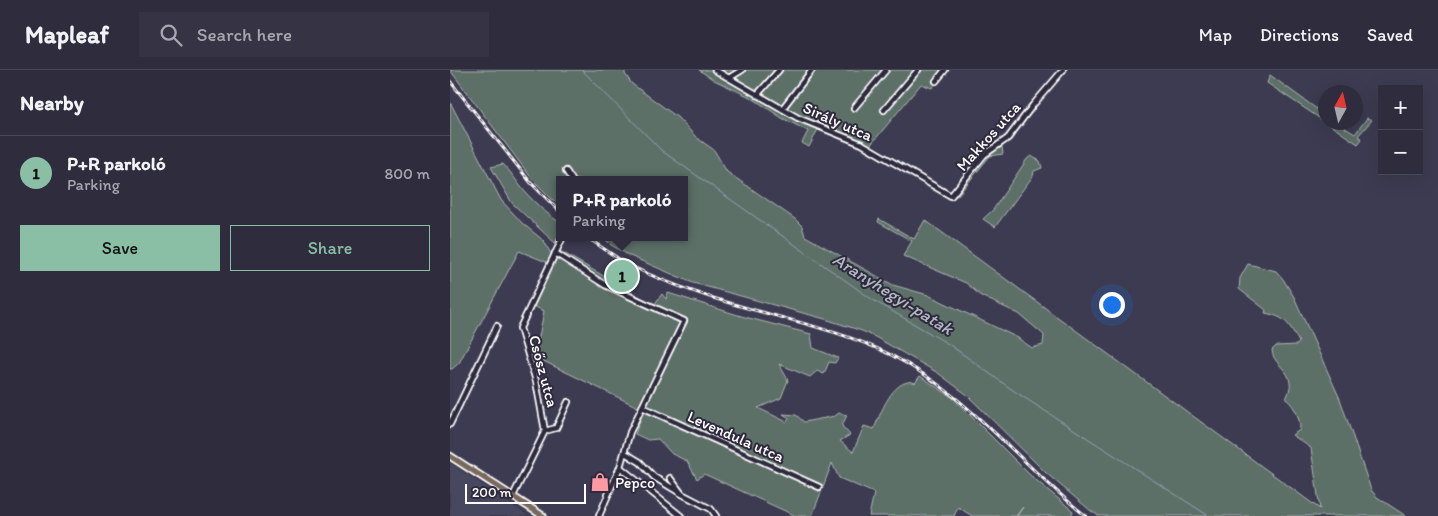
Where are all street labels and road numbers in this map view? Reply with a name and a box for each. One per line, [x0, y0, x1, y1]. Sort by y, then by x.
street label: Makkos utca [952, 97, 1025, 175]
street label: Sirály utca [800, 98, 876, 145]
street label: Csősz utca [525, 333, 562, 409]
street label: Levendula utca [684, 407, 788, 467]

